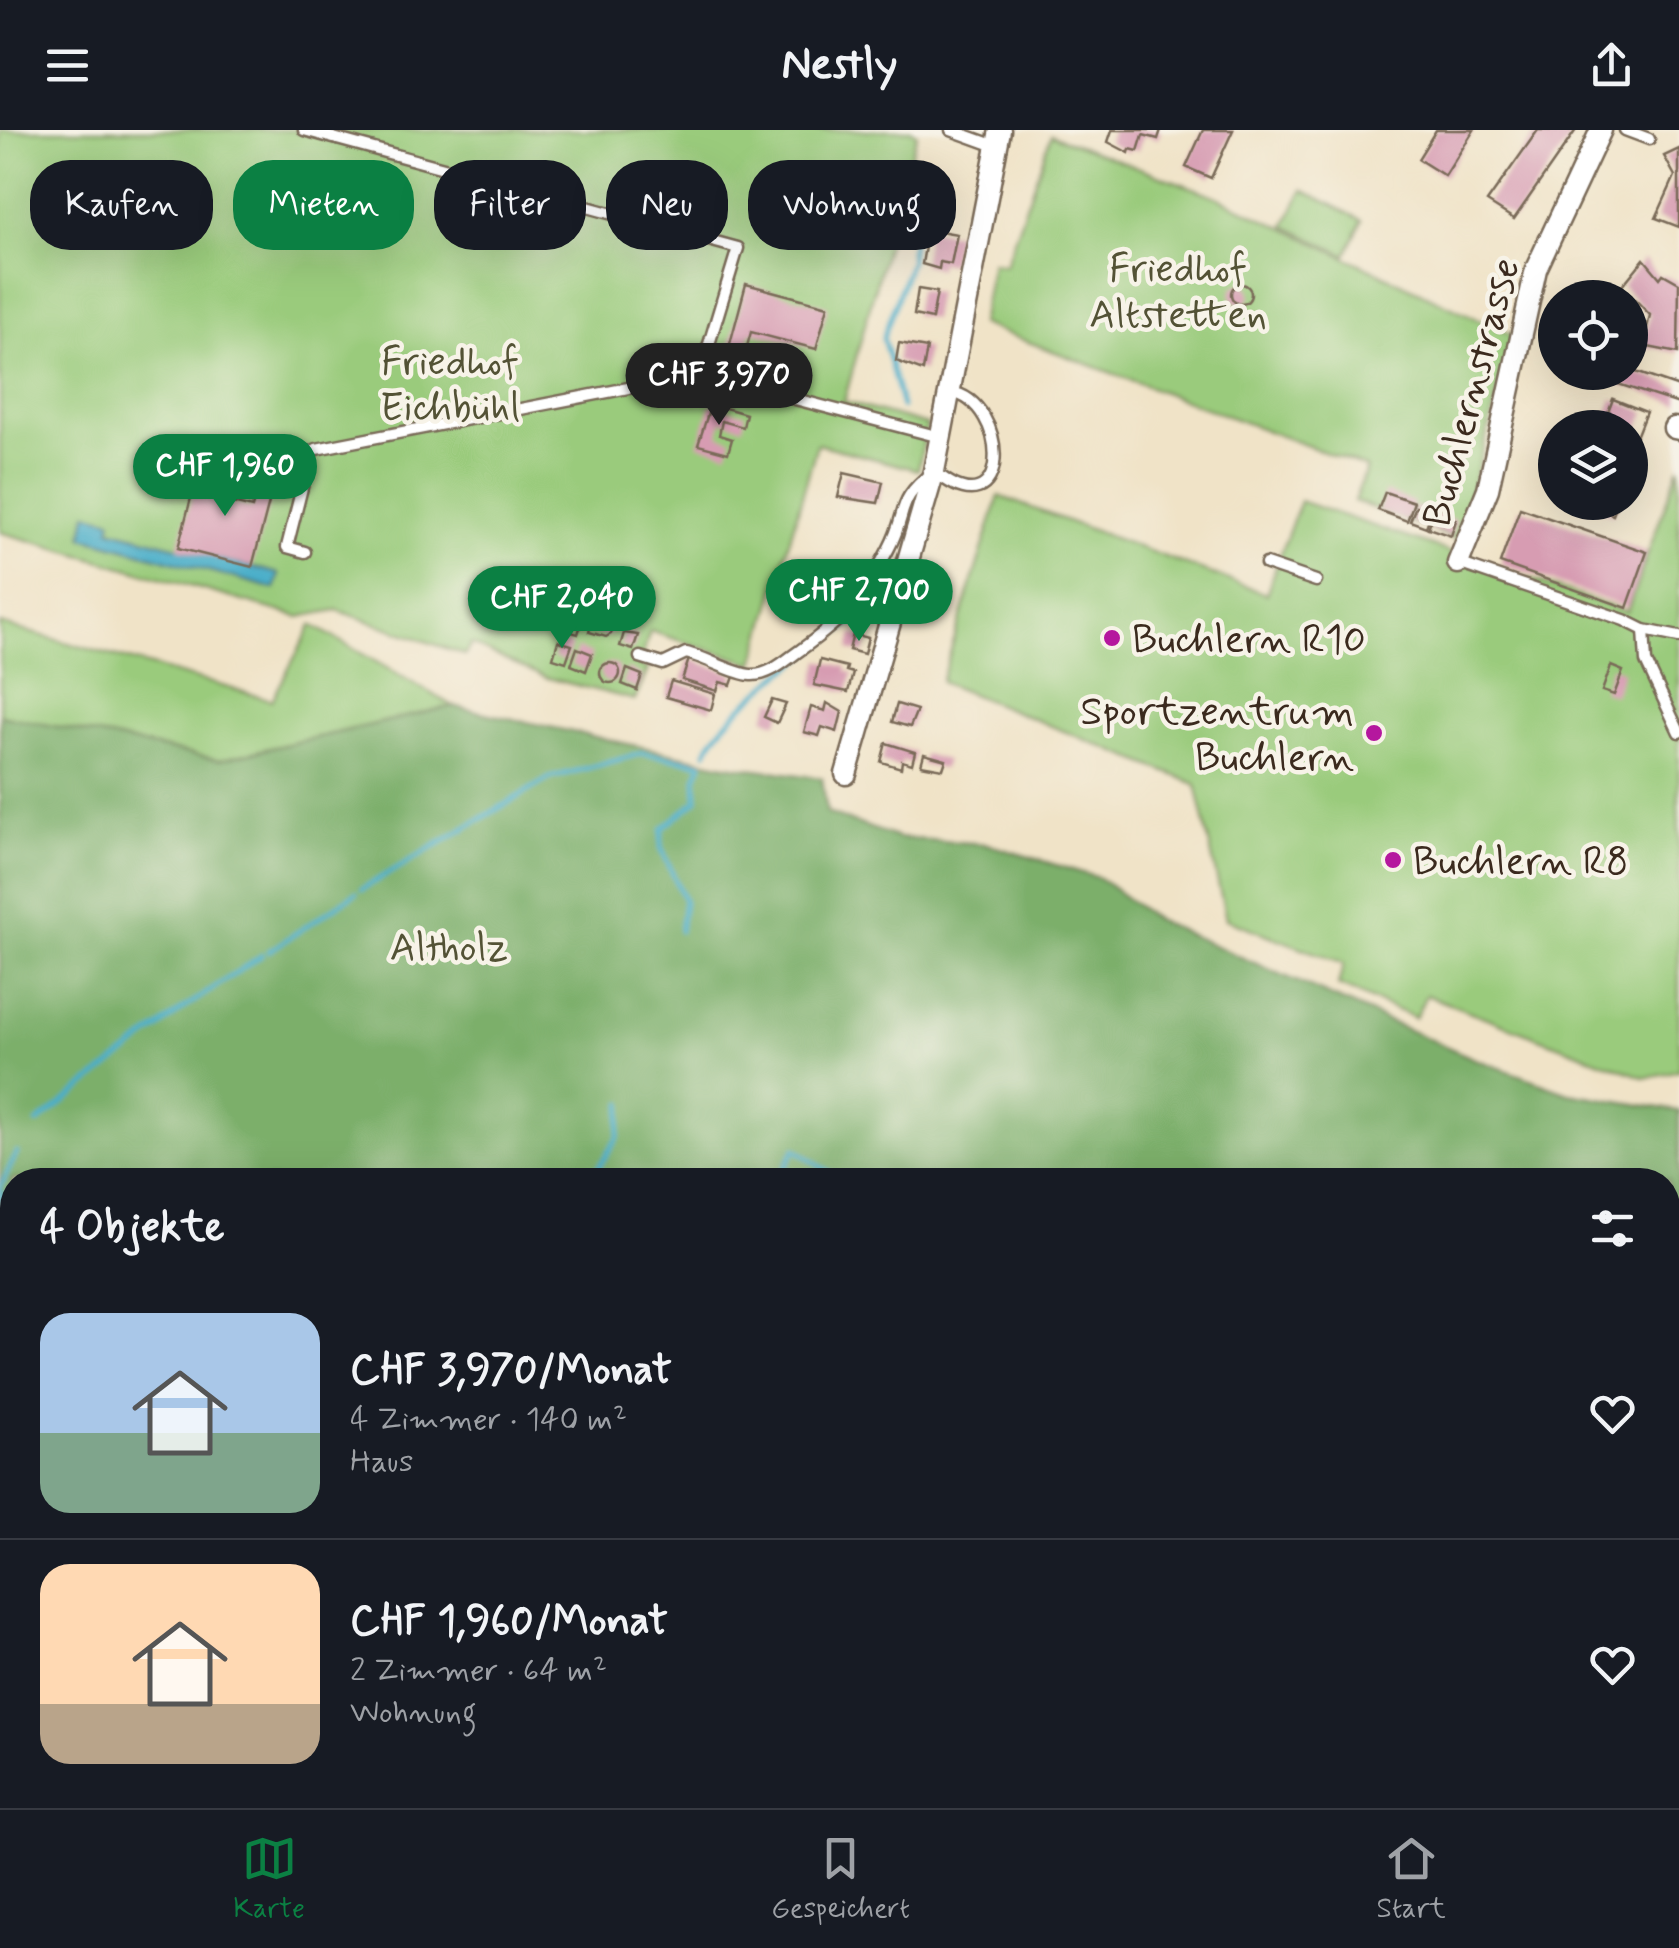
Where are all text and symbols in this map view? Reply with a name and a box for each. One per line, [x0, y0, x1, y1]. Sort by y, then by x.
text: Nestly [781, 36, 898, 95]
icon: menu [40, 38, 95, 93]
icon: share [1584, 38, 1639, 93]
chip: Kaufen [30, 160, 213, 250]
chip: Mieten [233, 160, 414, 250]
chip: Filter [434, 160, 586, 250]
chip: Neu [606, 160, 728, 250]
chip: Wohnung [748, 160, 956, 250]
park label: Friedhof Altstetten [1089, 244, 1267, 342]
street label: Buchlernstrasse [1412, 253, 1534, 533]
map controls [1538, 280, 1648, 520]
button: locate [1538, 280, 1648, 390]
park label: Friedhof Eichbühl [380, 337, 520, 435]
pin: CHF 3,970 [605, 343, 833, 428]
text: CHF 3,970 [648, 354, 790, 396]
button: layers [1538, 410, 1648, 520]
pin: CHF 1,960 [111, 434, 339, 519]
text: CHF 1,960 [155, 445, 295, 487]
pin: CHF 2,700 [745, 559, 973, 644]
pin: CHF 2,040 [448, 566, 676, 651]
text: CHF 2,700 [788, 570, 930, 612]
text: CHF 2,040 [490, 577, 634, 619]
place label: Buchlern R10 [1132, 615, 1366, 667]
marker: Buchlern R10 [1101, 627, 1123, 649]
place label: Sportzentrum Buchlern [1080, 687, 1354, 785]
marker: Sportzentrum Buchlern [1363, 722, 1385, 744]
place label: Buchlern R8 [1413, 837, 1629, 889]
marker: Buchlern R8 [1382, 849, 1404, 871]
park label: Altholz [390, 923, 508, 975]
text: 4 Objekte [40, 1201, 225, 1256]
icon: filters [1585, 1201, 1640, 1256]
text: CHF 3,970/Monat [350, 1344, 672, 1399]
icon: home [120, 1353, 240, 1473]
icon: heart [1585, 1386, 1640, 1441]
text: 4 Zimmer · 140 m² [350, 1399, 627, 1441]
text: Haus [350, 1441, 413, 1483]
text: CHF 1,960/Monat [350, 1595, 668, 1650]
icon: home [120, 1604, 240, 1724]
icon: heart [1585, 1637, 1640, 1692]
text: 2 Zimmer · 64 m² [350, 1650, 607, 1692]
text: Wohnung [350, 1692, 477, 1734]
tab: Karte [233, 1831, 305, 1928]
tab: Gespeichert [771, 1831, 910, 1928]
tab: Start [1376, 1831, 1446, 1928]

